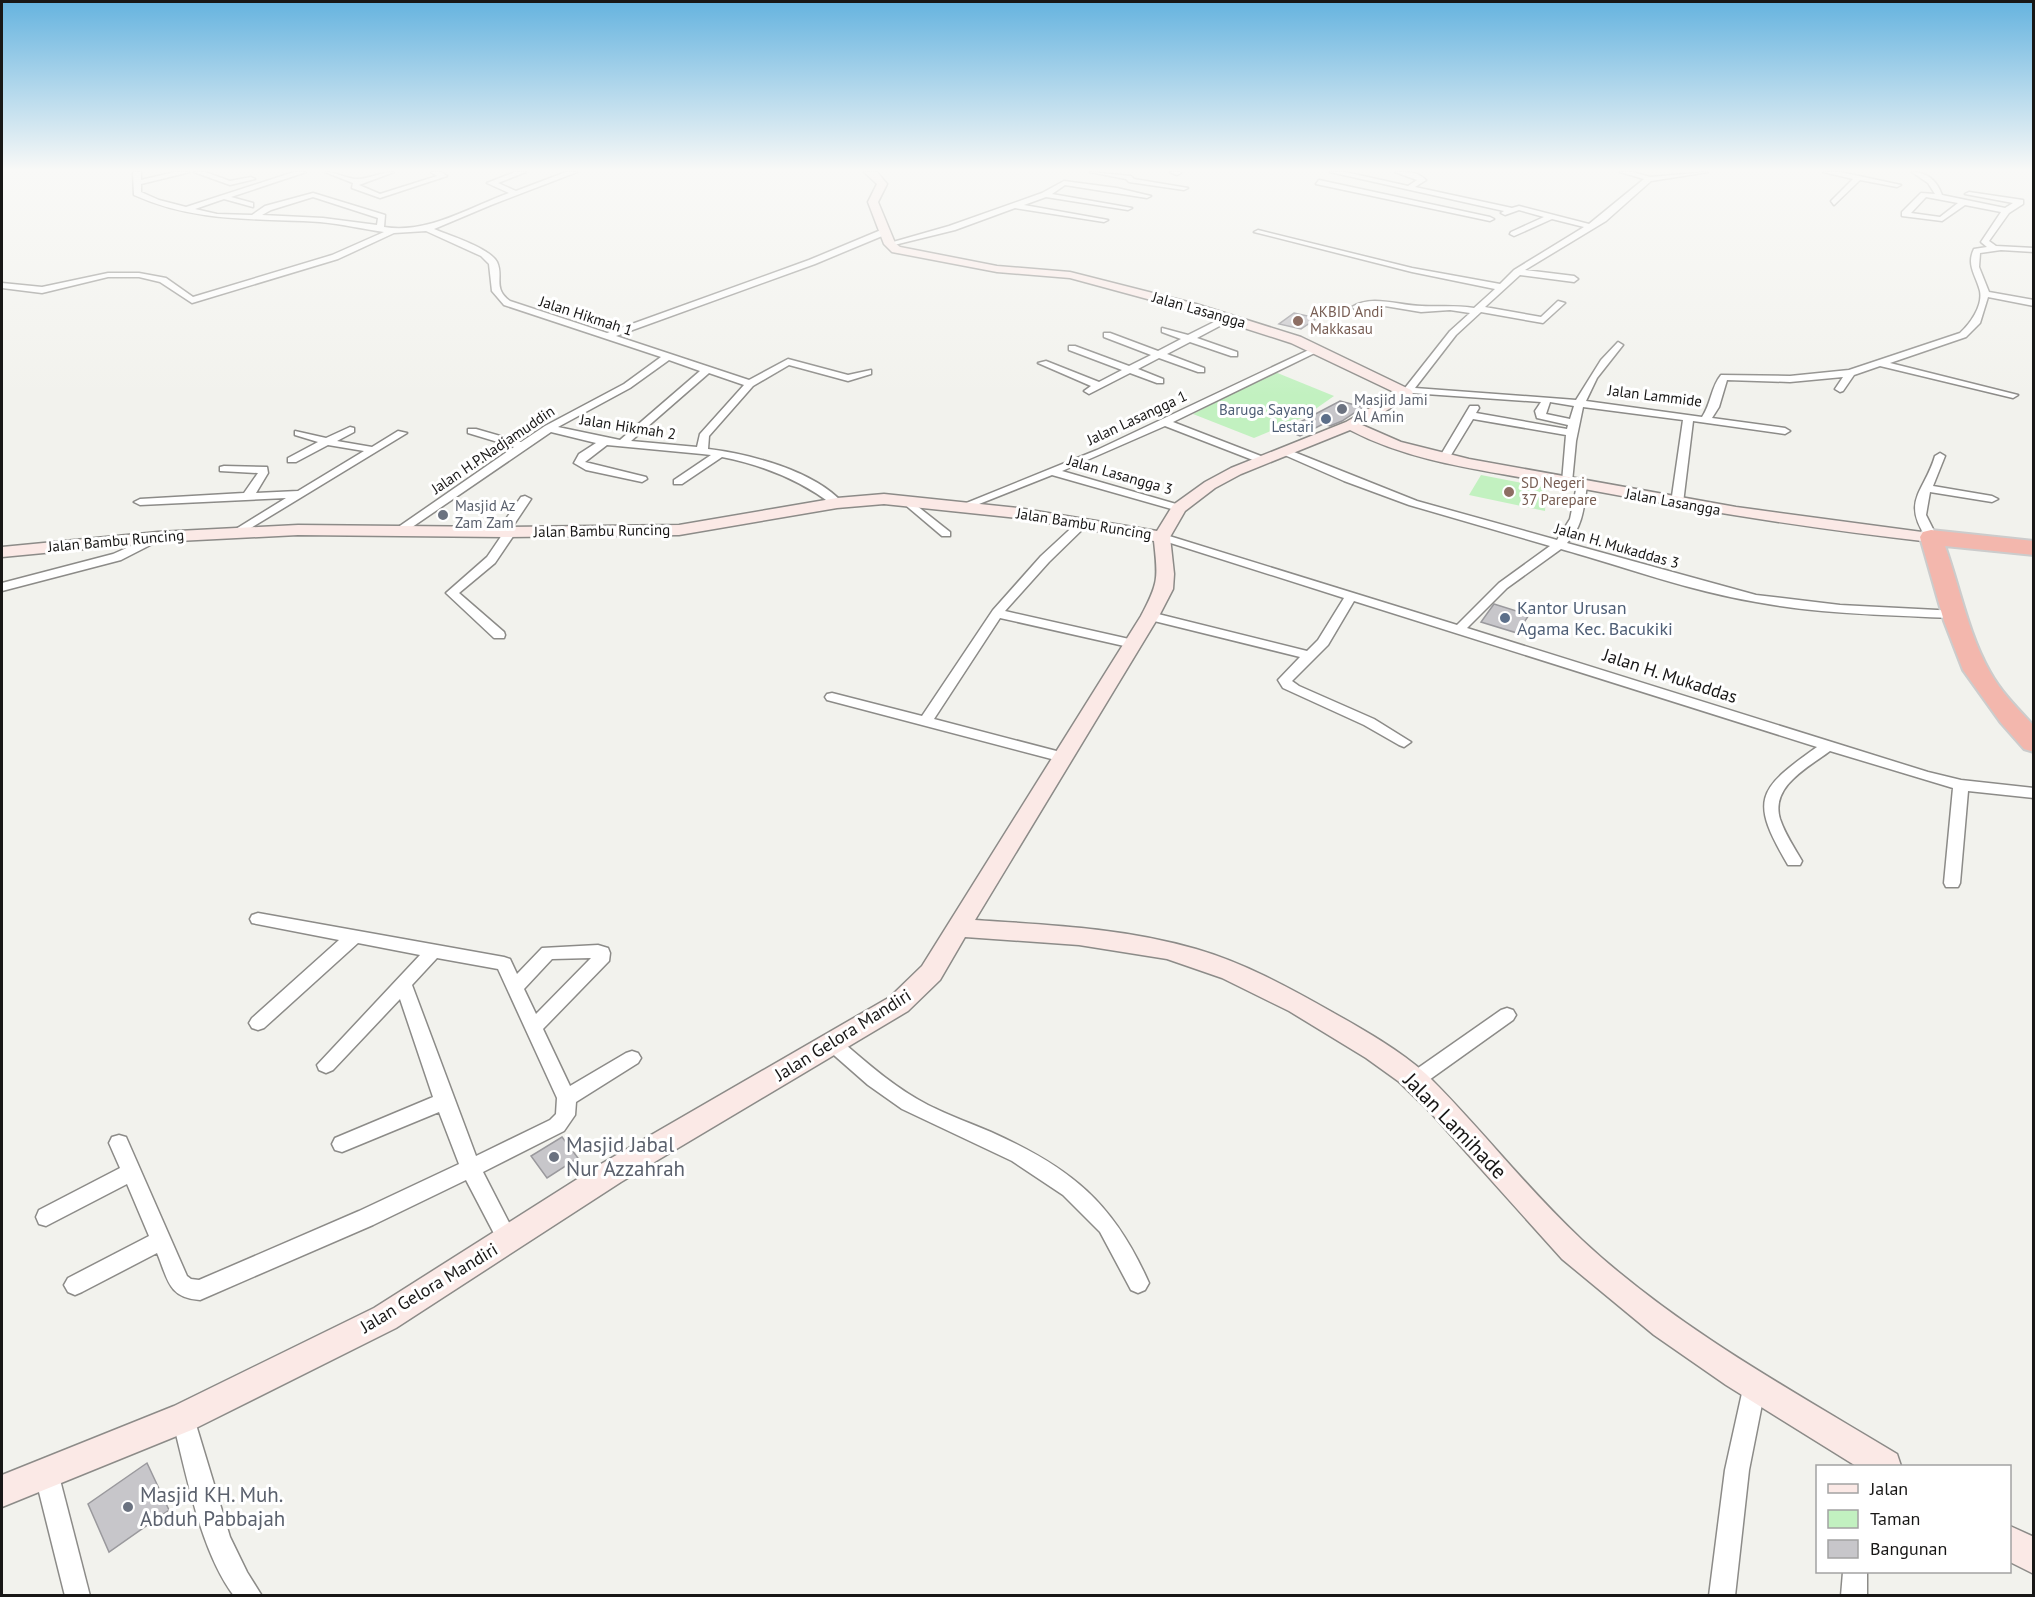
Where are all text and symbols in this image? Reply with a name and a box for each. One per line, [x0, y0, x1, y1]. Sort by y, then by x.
street label: Jalan Lasangga [1149, 287, 1248, 332]
street label: Jalan Hikmah 1 [536, 291, 635, 340]
place label: AKBID Andi Makkasau [1310, 302, 1383, 338]
marker: AKBID Andi Makkasau [1291, 314, 1305, 328]
street label: Jalan Lammide [1606, 380, 1703, 411]
street label: Jalan Lasangga 1 [1083, 386, 1190, 449]
place label: Masjid Jami Al Amin [1354, 390, 1428, 426]
place label: Baruga Sayang Lestari [1219, 400, 1314, 436]
street label: Jalan H.P.Nadjamuddin [427, 401, 558, 498]
marker: Masjid Jami Al Amin [1335, 402, 1349, 416]
street label: Jalan Hikmah 2 [578, 409, 678, 443]
marker: Baruga Sayang Lestari [1319, 412, 1333, 426]
street label: Jalan Lasangga 3 [1064, 450, 1175, 499]
place label: SD Negeri 37 Parepare [1521, 473, 1597, 509]
street label: Jalan Lasangga [1623, 484, 1722, 519]
marker: SD Negeri 37 Parepare [1502, 485, 1516, 499]
place label: Masjid Az Zam Zam [455, 496, 515, 532]
street label: Jalan Bambu Runcing [1014, 503, 1153, 544]
marker: Masjid Az Zam Zam [436, 508, 450, 522]
street label: Jalan H. Mukaddas 3 [1552, 518, 1682, 572]
street label: Jalan Bambu Runcing [533, 520, 670, 541]
street label: Jalan Bambu Runcing [46, 525, 185, 556]
place label: Kantor Urusan Agama Kec. Bacukiki [1517, 596, 1673, 640]
marker: Kantor Urusan Agama Kec. Bacukiki [1498, 611, 1512, 625]
street label: Jalan H. Mukaddas [1599, 643, 1740, 708]
street label: Jalan Gelora Mandiri [769, 983, 915, 1086]
street label: Jalan Lamihade [1397, 1066, 1513, 1185]
place label: Masjid Jabal Nur Azzahrah [566, 1131, 685, 1182]
marker: Masjid Jabal Nur Azzahrah [547, 1150, 561, 1164]
street label: Jalan Gelora Mandiri [355, 1237, 502, 1338]
legend [1816, 1465, 2011, 1573]
text: Jalan [1869, 1477, 1908, 1500]
place label: Masjid KH. Muh. Abduh Pabbajah [140, 1481, 285, 1532]
marker: Masjid KH. Muh. Abduh Pabbajah [121, 1500, 135, 1514]
text: Taman [1870, 1507, 1920, 1530]
text: Bangunan [1870, 1537, 1947, 1560]

